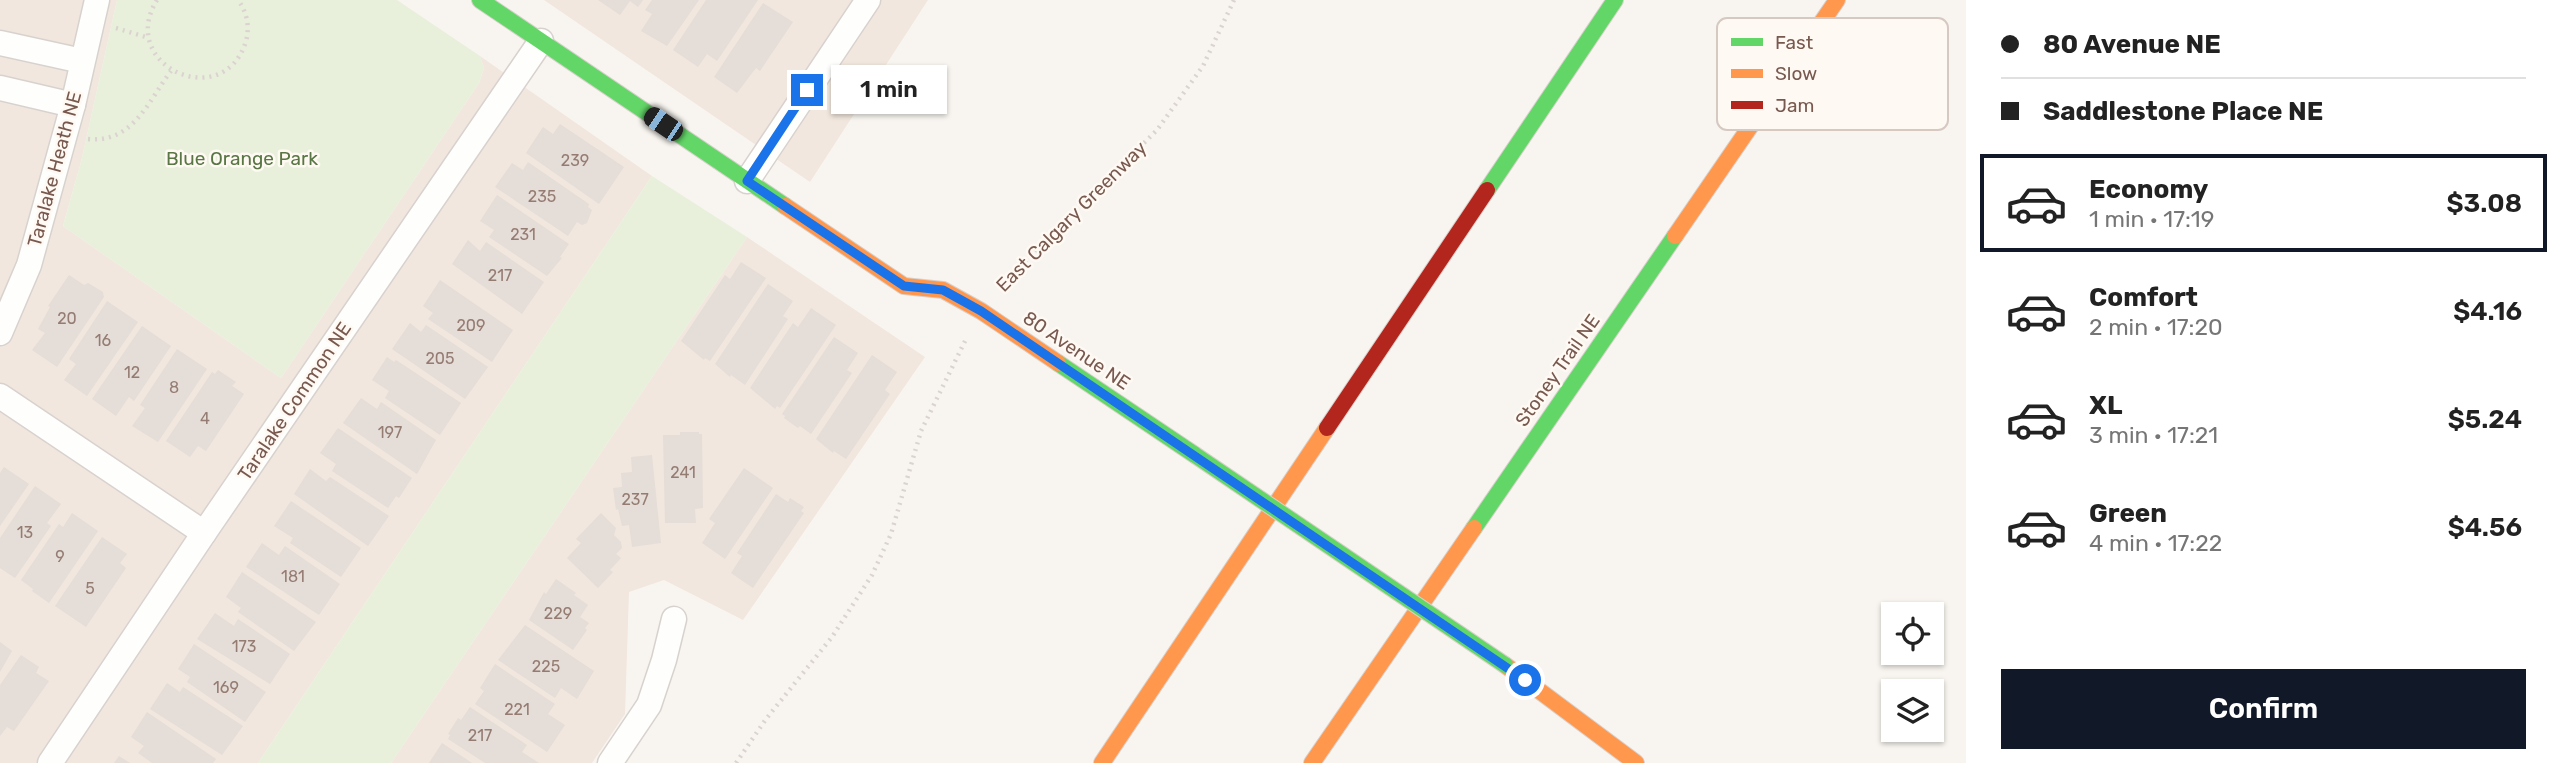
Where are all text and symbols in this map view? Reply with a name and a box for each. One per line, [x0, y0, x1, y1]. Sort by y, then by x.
legend [1717, 18, 1948, 130]
text: 80 Avenue NE [2043, 29, 2221, 60]
text: Fast [1775, 31, 1814, 54]
text: Slow [1775, 62, 1817, 85]
callout: 1 min [832, 66, 947, 114]
route end [791, 74, 823, 106]
text: 1 min [860, 75, 918, 103]
street label: Taralake Heath NE [23, 89, 86, 249]
text: Jam [1775, 94, 1814, 117]
text: Saddlestone Place NE [2043, 96, 2323, 127]
car [640, 104, 687, 144]
street label: East Calgary Greenway [991, 136, 1151, 296]
park label: Blue Orange Park [166, 147, 318, 170]
house number: 239 [561, 151, 589, 170]
icon: car [2005, 172, 2068, 235]
text: Economy [2089, 174, 2208, 205]
house number: 235 [528, 187, 556, 206]
text: $3.08 [2447, 188, 2522, 219]
text: 1 min · 17:19 [2089, 205, 2214, 233]
house number: 231 [510, 225, 536, 244]
house number: 217 [488, 266, 512, 285]
icon: car [2005, 280, 2068, 343]
text: Comfort [2089, 282, 2198, 313]
text: $4.16 [2453, 296, 2522, 327]
street label: 80 Avenue NE [1019, 306, 1135, 395]
house number: 20 [57, 309, 77, 328]
street label: Stoney Trail NE [1510, 310, 1605, 431]
text: 2 min · 17:20 [2089, 313, 2223, 341]
house number: 209 [456, 316, 486, 335]
street label: Taralake Common NE [233, 318, 356, 485]
house number: 16 [95, 331, 112, 350]
house number: 205 [425, 349, 455, 368]
house number: 12 [124, 363, 140, 382]
house number: 8 [169, 378, 179, 397]
icon: car [2005, 388, 2068, 451]
text: XL [2089, 390, 2122, 421]
text: $5.24 [2448, 404, 2522, 435]
house number: 4 [200, 409, 210, 428]
text: 3 min · 17:21 [2089, 421, 2218, 449]
house number: 197 [378, 423, 402, 442]
house number: 241 [670, 463, 696, 482]
house number: 237 [621, 490, 649, 509]
icon: car [2005, 496, 2068, 559]
text: Green [2089, 498, 2167, 529]
text: $4.56 [2448, 512, 2522, 543]
house number: 13 [17, 523, 33, 542]
text: 4 min · 17:22 [2089, 529, 2222, 557]
house number: 9 [55, 547, 65, 566]
house number: 181 [281, 567, 305, 586]
house number: 5 [85, 579, 95, 598]
map controls [1881, 602, 1944, 742]
button: locate [1881, 602, 1944, 665]
house number: 229 [544, 604, 572, 623]
house number: 173 [232, 637, 256, 656]
house number: 225 [532, 657, 560, 676]
route start [1509, 664, 1541, 696]
button: Confirm [2001, 669, 2526, 749]
house number: 169 [213, 678, 239, 697]
button: layers [1881, 679, 1944, 742]
house number: 221 [504, 700, 530, 719]
house number: 217 [468, 726, 492, 745]

